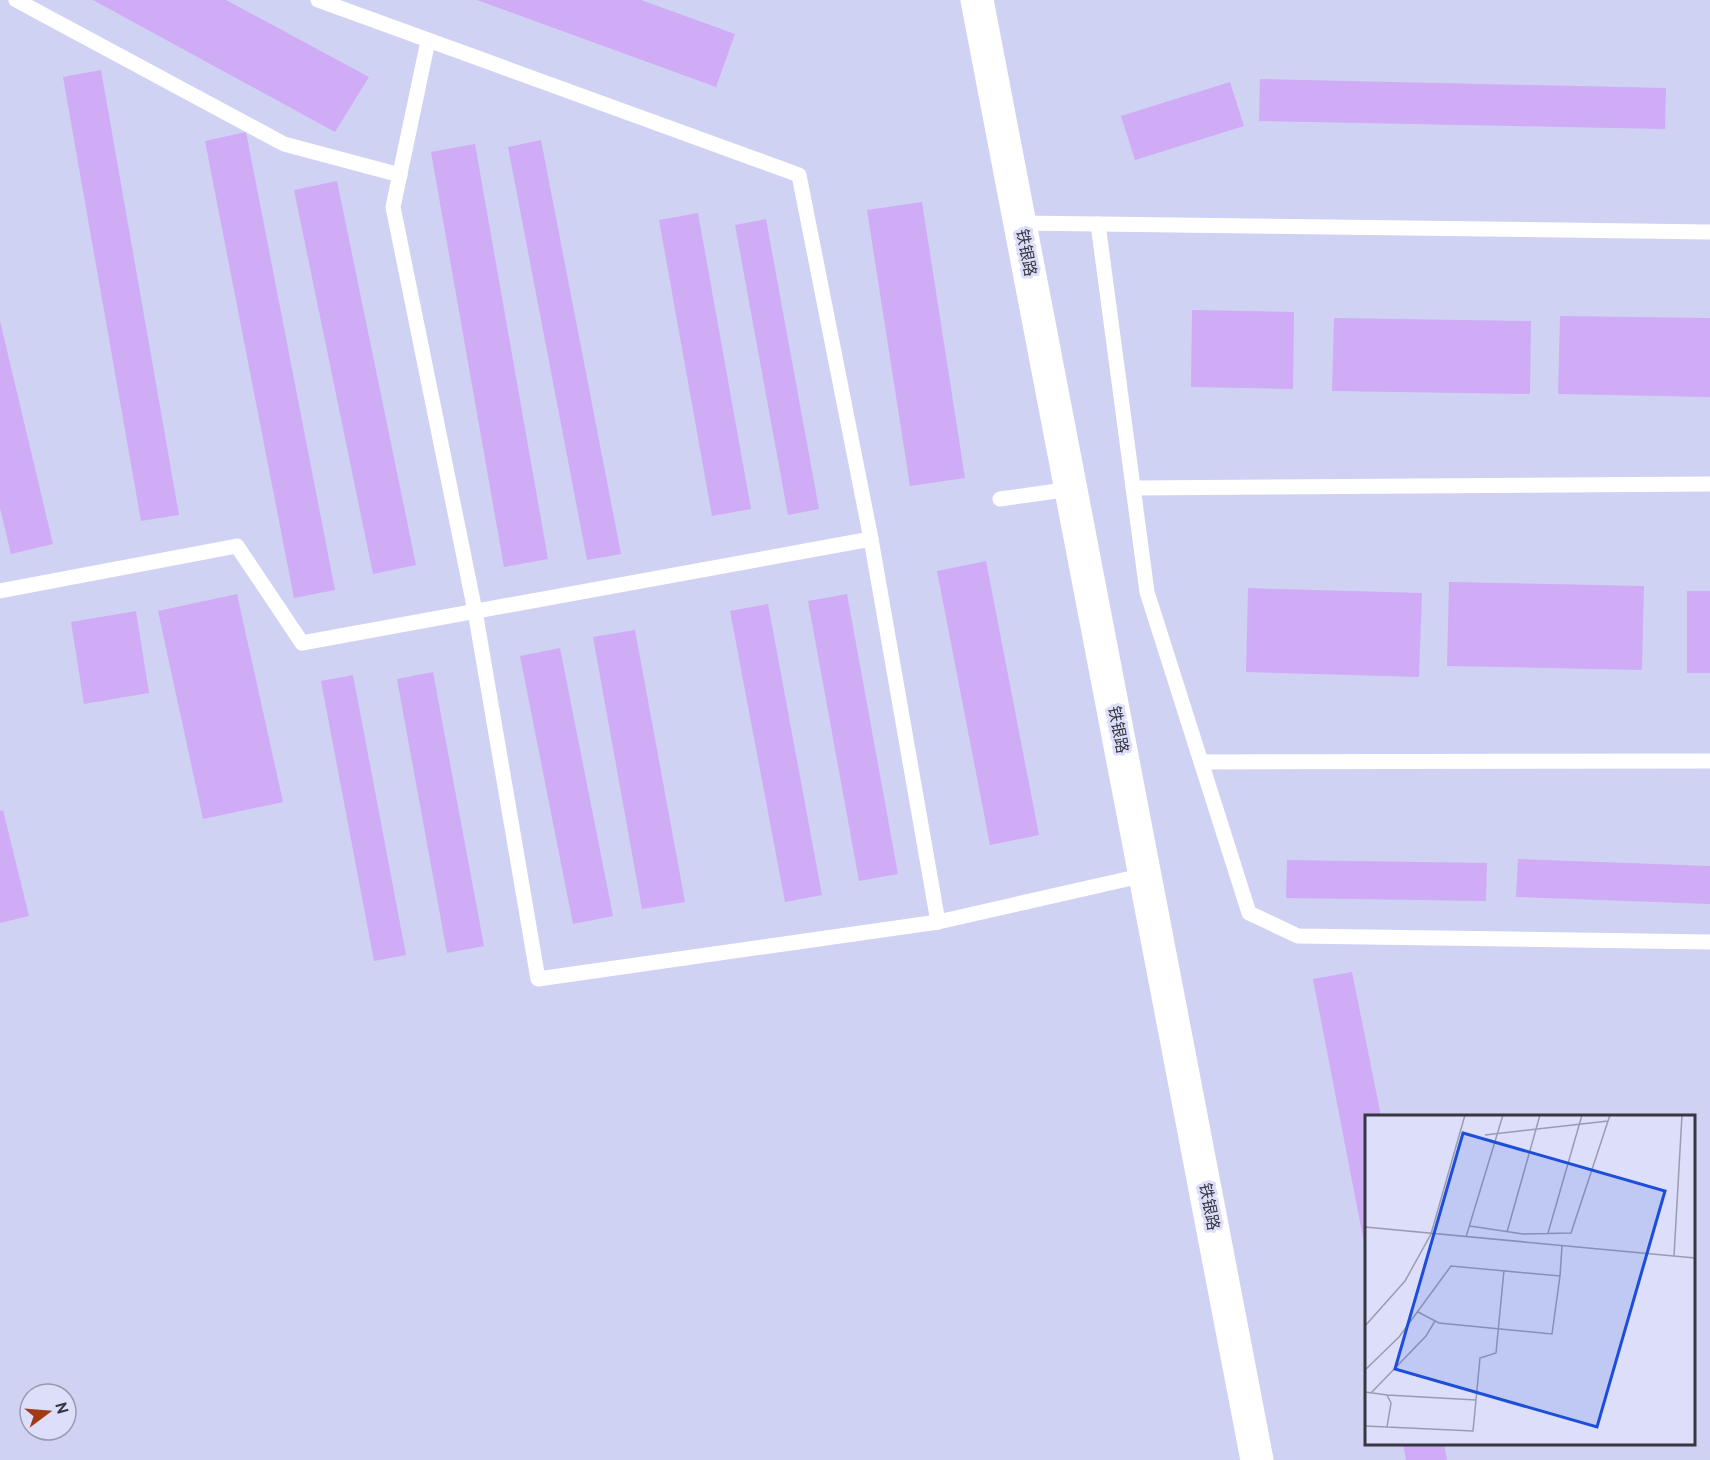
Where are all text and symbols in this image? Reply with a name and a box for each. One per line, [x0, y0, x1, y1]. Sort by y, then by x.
street label: 铁银路 [1011, 228, 1039, 278]
street label: 铁银路 [1103, 705, 1131, 755]
inset map [1365, 1115, 1695, 1445]
street label: 铁银路 [1194, 1182, 1222, 1232]
north arrow [18, 1382, 78, 1442]
text: N [49, 1400, 72, 1417]

